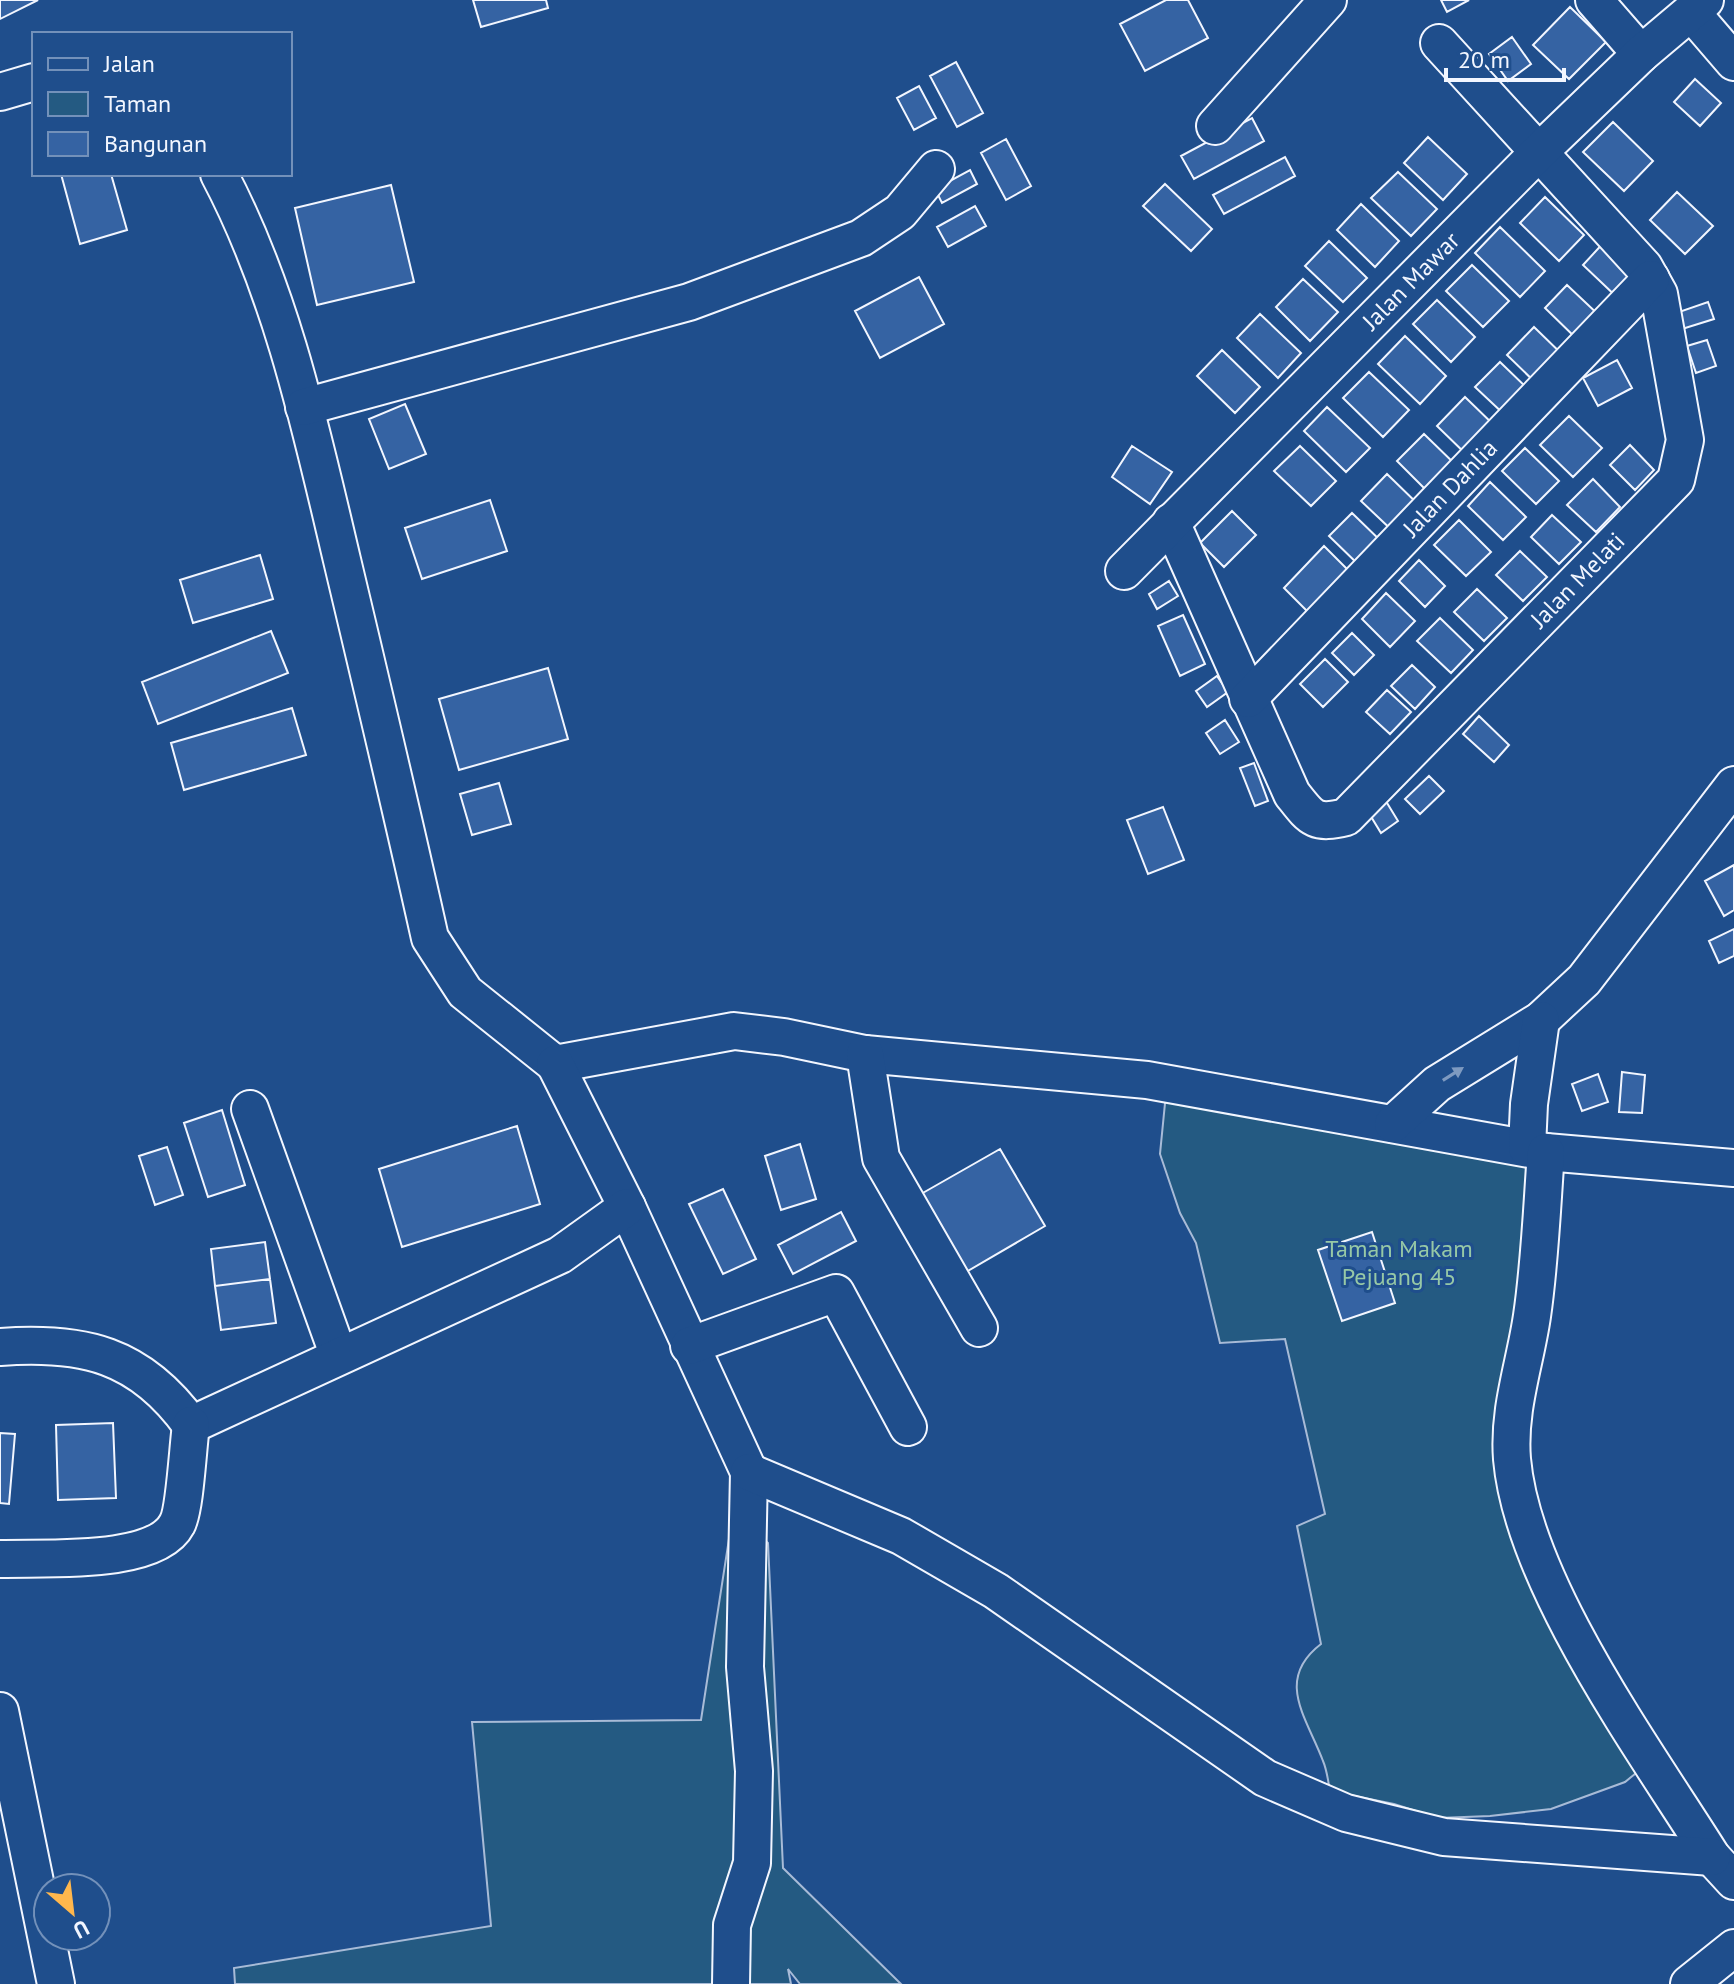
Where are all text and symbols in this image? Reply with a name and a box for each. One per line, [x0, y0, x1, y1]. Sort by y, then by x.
legend [32, 32, 292, 176]
scale bar [1446, 32, 1564, 82]
text: 20 m [1458, 44, 1510, 75]
text: Jalan [103, 48, 155, 79]
text: Taman [104, 88, 171, 119]
text: Bangunan [104, 128, 207, 159]
street label: Jalan Mawar [1355, 225, 1466, 337]
street label: Jalan Dahlia [1395, 433, 1504, 544]
street label: Jalan Melati [1523, 526, 1631, 635]
one-way arrow [1442, 1068, 1464, 1082]
park label: Taman Makam Pejuang 45 [1325, 1233, 1473, 1292]
north arrow [32, 1872, 112, 1952]
text: U [69, 1914, 94, 1945]

